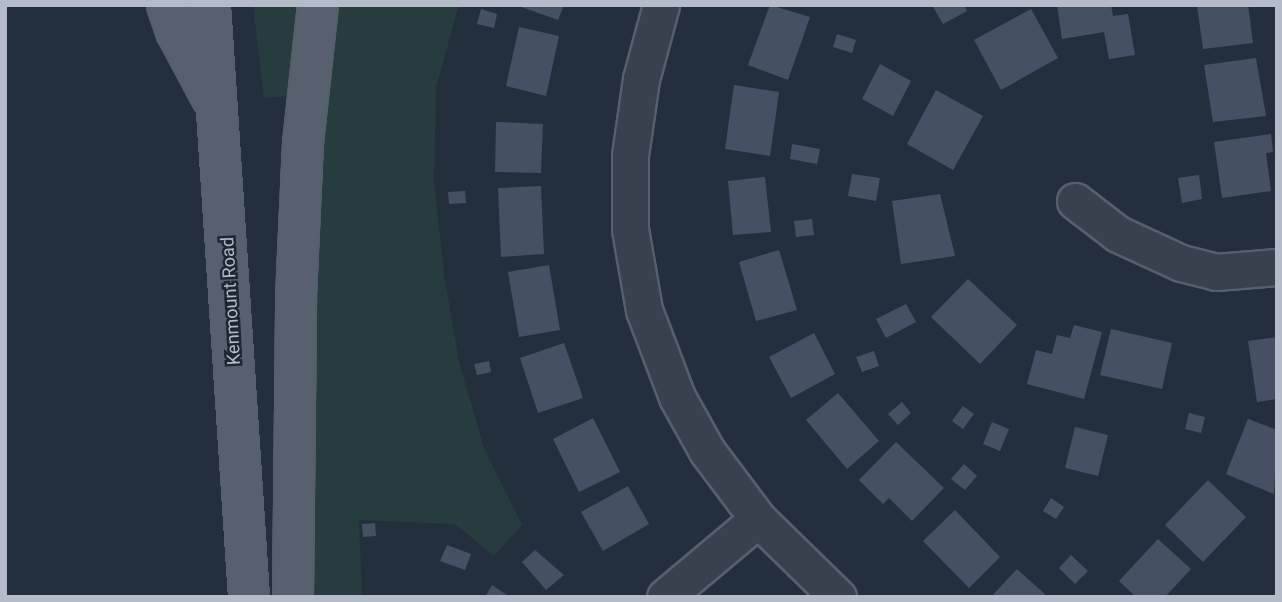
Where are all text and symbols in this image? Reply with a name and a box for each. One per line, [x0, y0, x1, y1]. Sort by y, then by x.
street label: Kenmount Road [217, 236, 245, 366]

